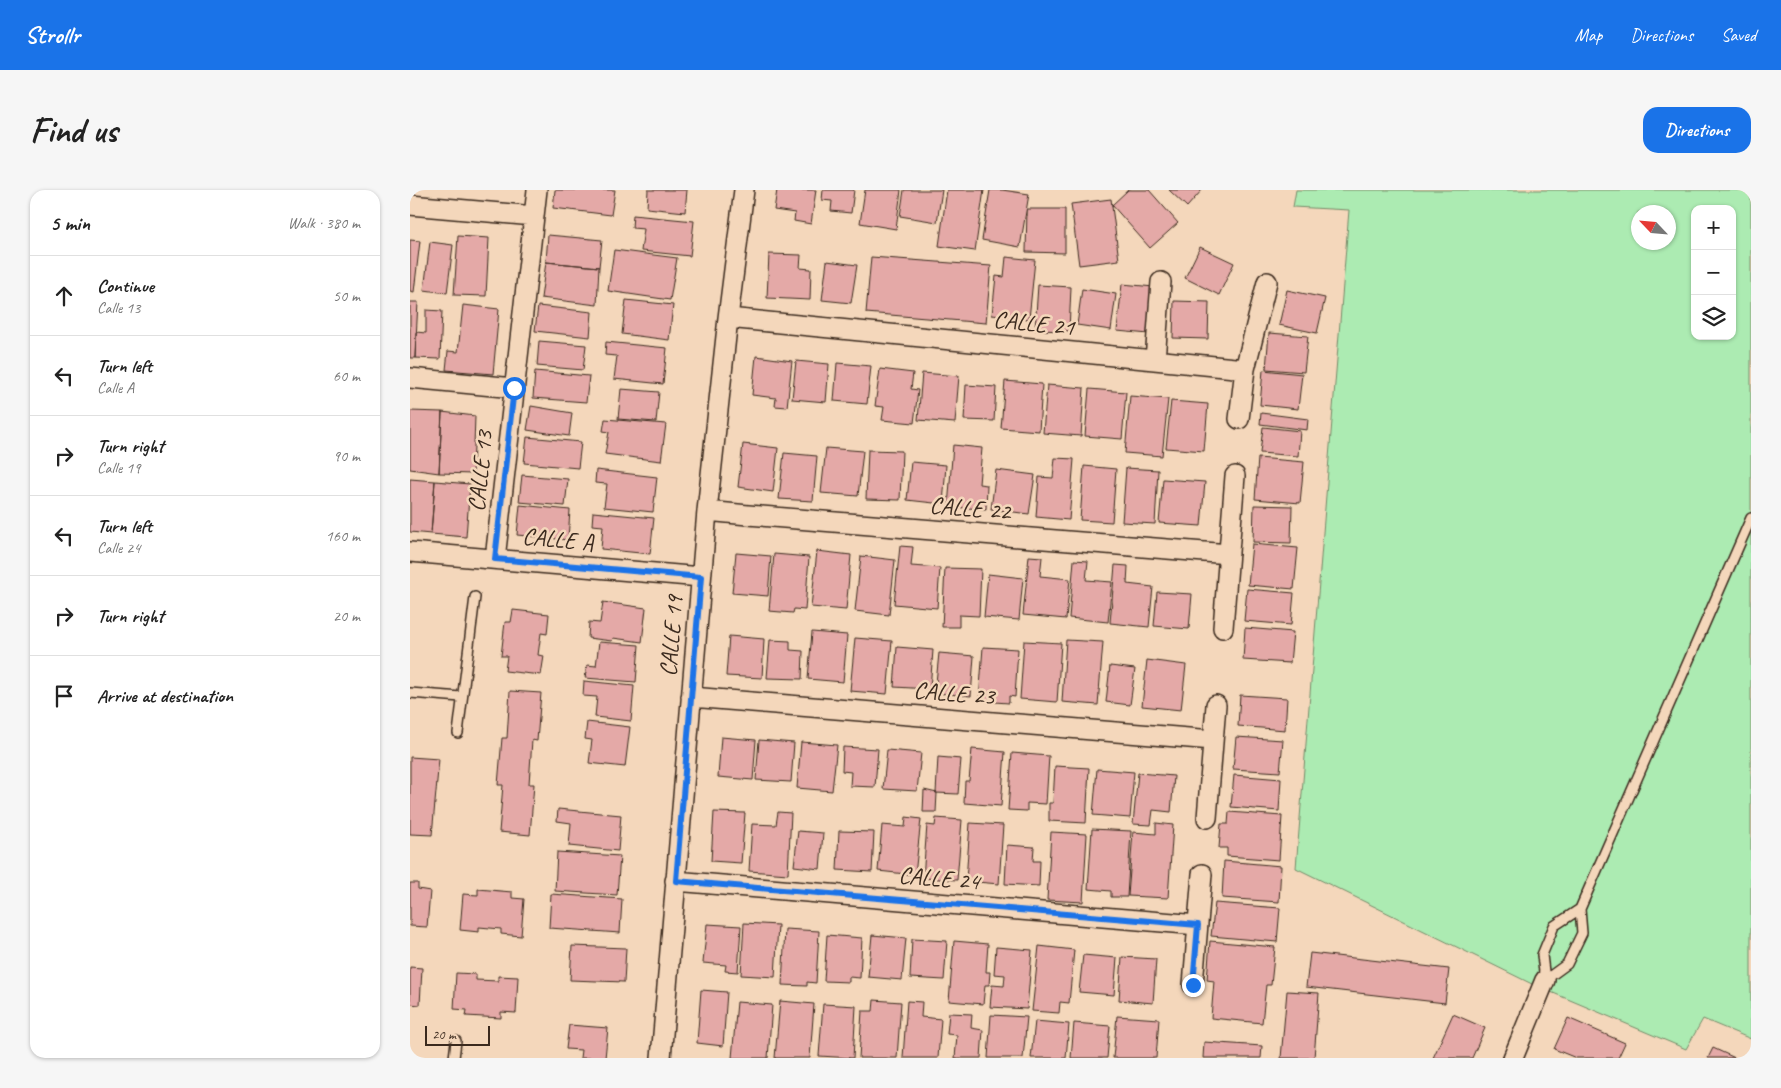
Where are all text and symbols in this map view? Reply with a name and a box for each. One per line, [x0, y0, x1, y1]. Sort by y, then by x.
text: Strollr [25, 20, 80, 50]
text: Map [1575, 24, 1602, 46]
text: Directions [1630, 24, 1693, 46]
text: Saved [1721, 24, 1756, 46]
button: Directions [1643, 107, 1751, 153]
text: Find us [30, 108, 117, 153]
north arrow [1631, 205, 1676, 250]
map controls [1691, 205, 1736, 340]
button: + [1691, 205, 1736, 250]
text: 5 min [50, 210, 90, 236]
text: Walk · 380 m [288, 213, 360, 233]
button: − [1691, 250, 1736, 295]
text: Continue [97, 274, 154, 298]
icon: ahead [50, 282, 78, 310]
text: 50 m [333, 286, 360, 306]
button: layers [1691, 295, 1736, 340]
text: Calle 13 [97, 298, 140, 318]
street label: CALLE 21 [992, 304, 1077, 342]
text: Turn left [97, 354, 152, 378]
icon: left [50, 362, 78, 390]
text: 60 m [333, 366, 360, 386]
route start [503, 377, 526, 400]
text: Calle A [97, 378, 134, 398]
street label: CALLE 13 [461, 427, 499, 513]
text: Turn right [97, 434, 164, 458]
icon: right [50, 442, 78, 470]
text: 90 m [333, 446, 360, 466]
text: Calle 19 [97, 458, 140, 478]
street label: CALLE 22 [928, 490, 1014, 527]
text: Turn left [97, 514, 152, 538]
street label: CALLE A [521, 521, 596, 557]
icon: left [50, 522, 78, 550]
text: 160 m [326, 526, 360, 546]
text: Calle 24 [97, 538, 140, 558]
street label: CALLE 19 [653, 592, 690, 678]
icon: right [50, 602, 78, 630]
text: Turn right [97, 604, 164, 628]
text: 20 m [333, 606, 360, 626]
street label: CALLE 23 [912, 675, 998, 712]
icon: arrive [50, 682, 78, 710]
text: Arrive at destination [97, 684, 233, 708]
street label: CALLE 24 [897, 860, 983, 897]
route end [1182, 974, 1205, 997]
scale bar [425, 1023, 490, 1046]
text: 20 m [432, 1026, 456, 1043]

